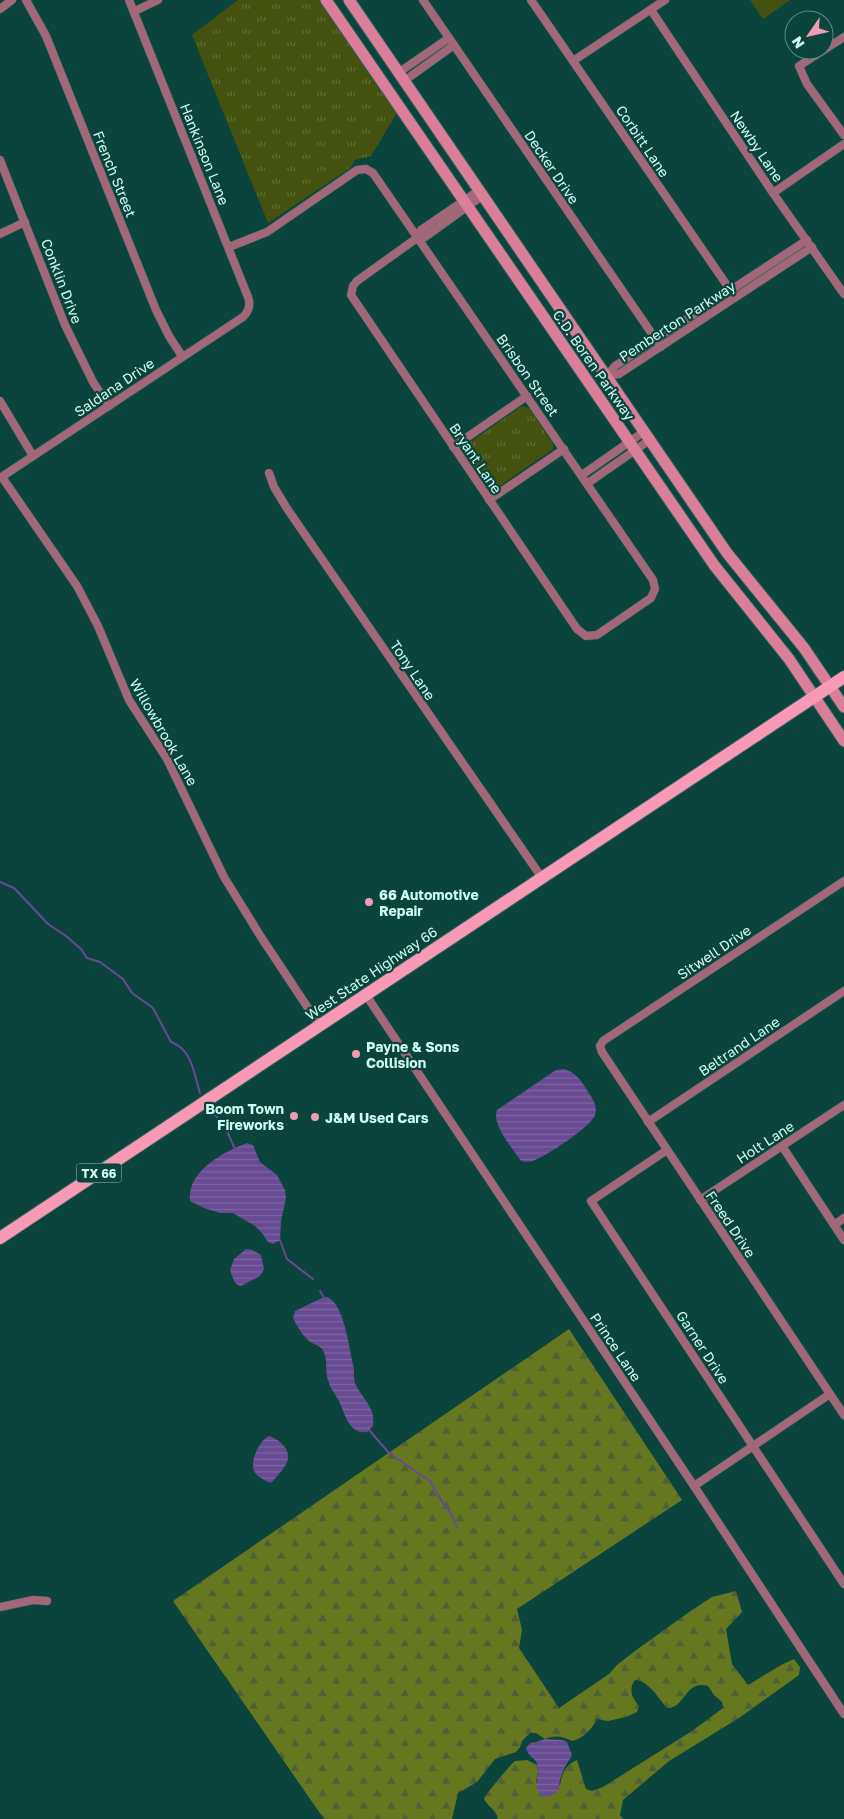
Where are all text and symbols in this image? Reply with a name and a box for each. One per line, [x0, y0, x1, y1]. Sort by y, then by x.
north arrow [784, 10, 834, 60]
text: N [788, 33, 808, 52]
street label: Hankinson Lane [177, 101, 233, 207]
street label: Corbitt Lane [613, 102, 673, 180]
street label: Newby Lane [727, 107, 787, 185]
street label: Decker Drive [521, 127, 583, 207]
street label: French Street [90, 128, 140, 220]
street label: Conklin Drive [38, 236, 86, 326]
street label: Pemberton Parkway [616, 277, 738, 365]
street label: C.D. Boren Parkway [549, 306, 639, 424]
street label: Brisbon Street [493, 331, 563, 419]
street label: Saldana Drive [71, 354, 157, 420]
street label: Bryant Lane [446, 420, 506, 496]
street label: Tony Lane [387, 637, 439, 703]
street label: Willowbrook Lane [127, 676, 201, 788]
place label: 66 Automotive Repair [379, 886, 479, 919]
marker: 66 Automotive Repair [363, 896, 375, 908]
street label: Sitwell Drive [674, 921, 754, 983]
street label: West State Highway 66 [302, 923, 440, 1023]
street label: Beltrand Lane [695, 1013, 783, 1079]
place label: Payne & Sons Collision [366, 1038, 459, 1071]
marker: Payne & Sons Collision [350, 1048, 362, 1060]
place label: Boom Town Fireworks [205, 1100, 284, 1133]
place label: J&M Used Cars [325, 1109, 429, 1126]
marker: Boom Town Fireworks [288, 1110, 300, 1122]
marker: J&M Used Cars [309, 1111, 321, 1123]
street label: Holt Lane [733, 1117, 797, 1167]
road number: TX 66 [76, 1164, 122, 1182]
street label: Freed Drive [703, 1187, 759, 1261]
street label: Garner Drive [673, 1307, 733, 1387]
street label: Prince Lane [587, 1309, 645, 1385]

